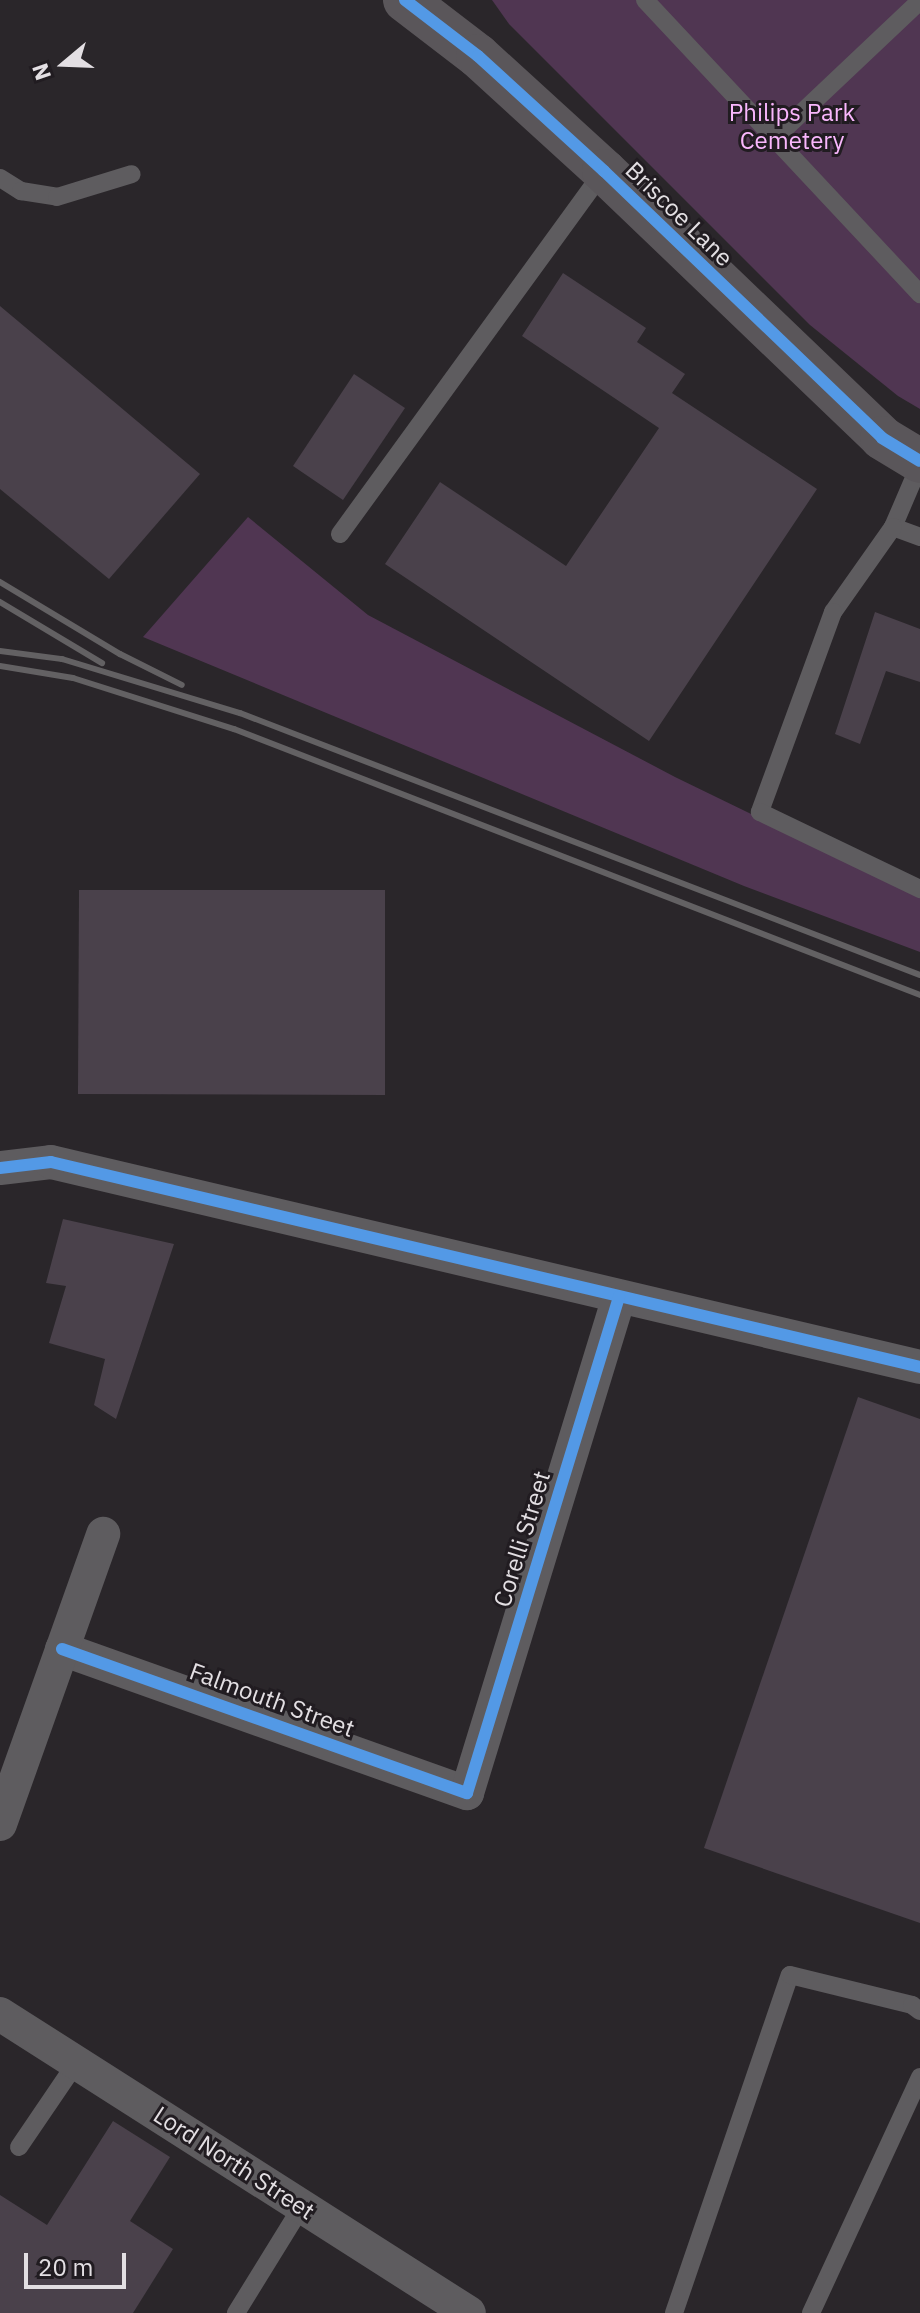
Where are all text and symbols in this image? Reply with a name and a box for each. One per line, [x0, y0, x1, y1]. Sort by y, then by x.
north arrow [24, 24, 104, 104]
text: N [25, 60, 57, 84]
park label: Philips Park Cemetery [729, 99, 855, 155]
street label: Briscoe Lane [619, 156, 739, 272]
street label: Corelli Street [488, 1468, 556, 1610]
street label: Falmouth Street [186, 1657, 358, 1743]
street label: Lord North Street [148, 2100, 320, 2226]
scale bar [28, 2237, 130, 2287]
text: 20 m [38, 2251, 93, 2283]

